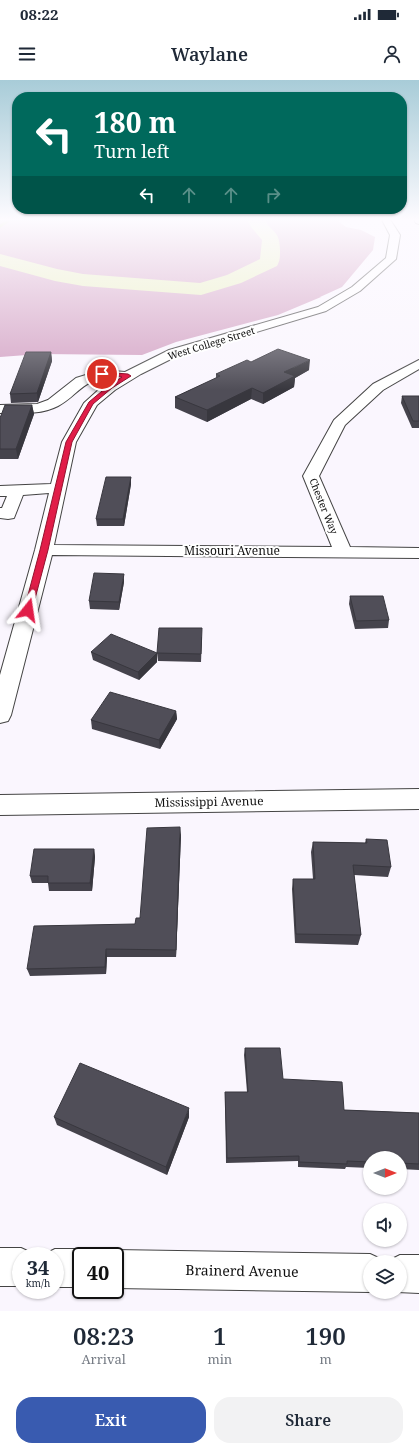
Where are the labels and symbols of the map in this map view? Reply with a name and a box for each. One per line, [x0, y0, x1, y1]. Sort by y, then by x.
street label: West College Street [166, 323, 257, 363]
pin [85, 357, 119, 391]
street label: Chester Way [306, 476, 342, 536]
street label: Missouri Avenue [184, 542, 280, 559]
position arrow [7, 589, 49, 631]
street label: Mississippi Avenue [154, 792, 264, 811]
north arrow [363, 1151, 407, 1195]
speed limit sign: 40 [72, 1247, 124, 1299]
street label: Brainerd Avenue [185, 1260, 299, 1281]

